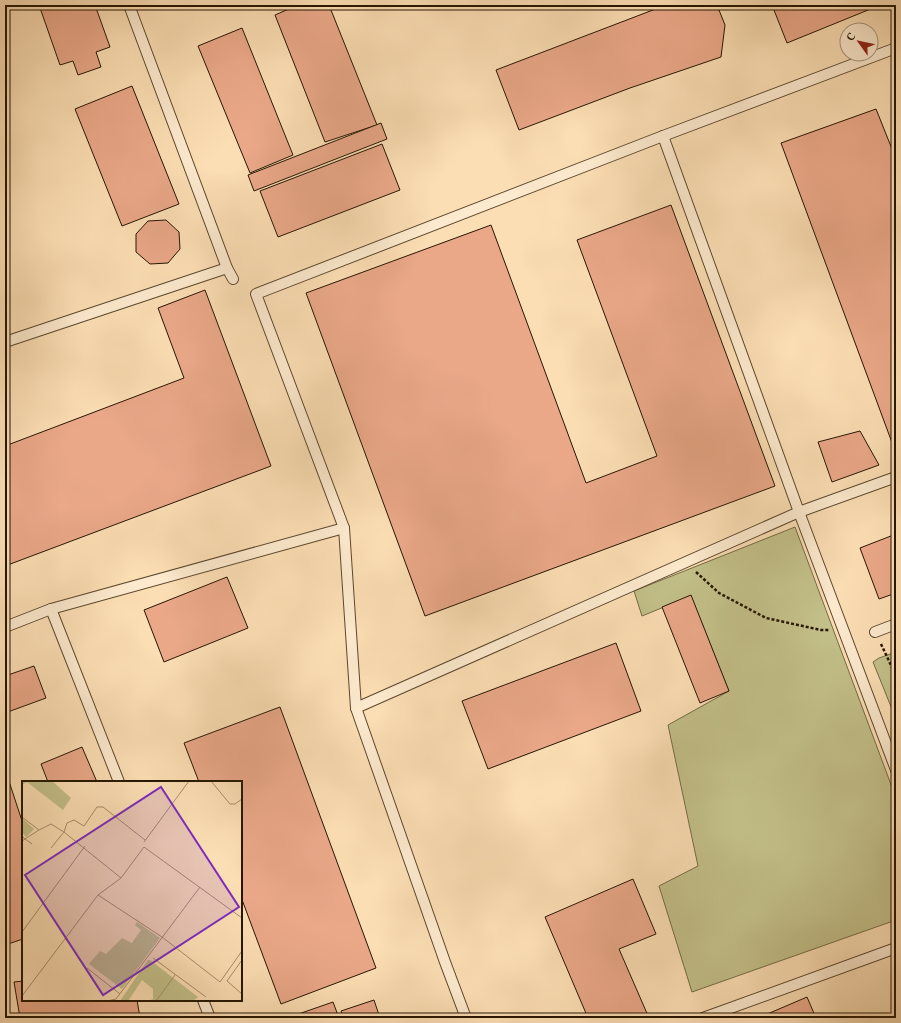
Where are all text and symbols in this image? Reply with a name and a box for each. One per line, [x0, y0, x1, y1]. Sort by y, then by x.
north arrow [839, 22, 879, 62]
text: С [844, 30, 860, 44]
inset map [22, 781, 242, 1001]

